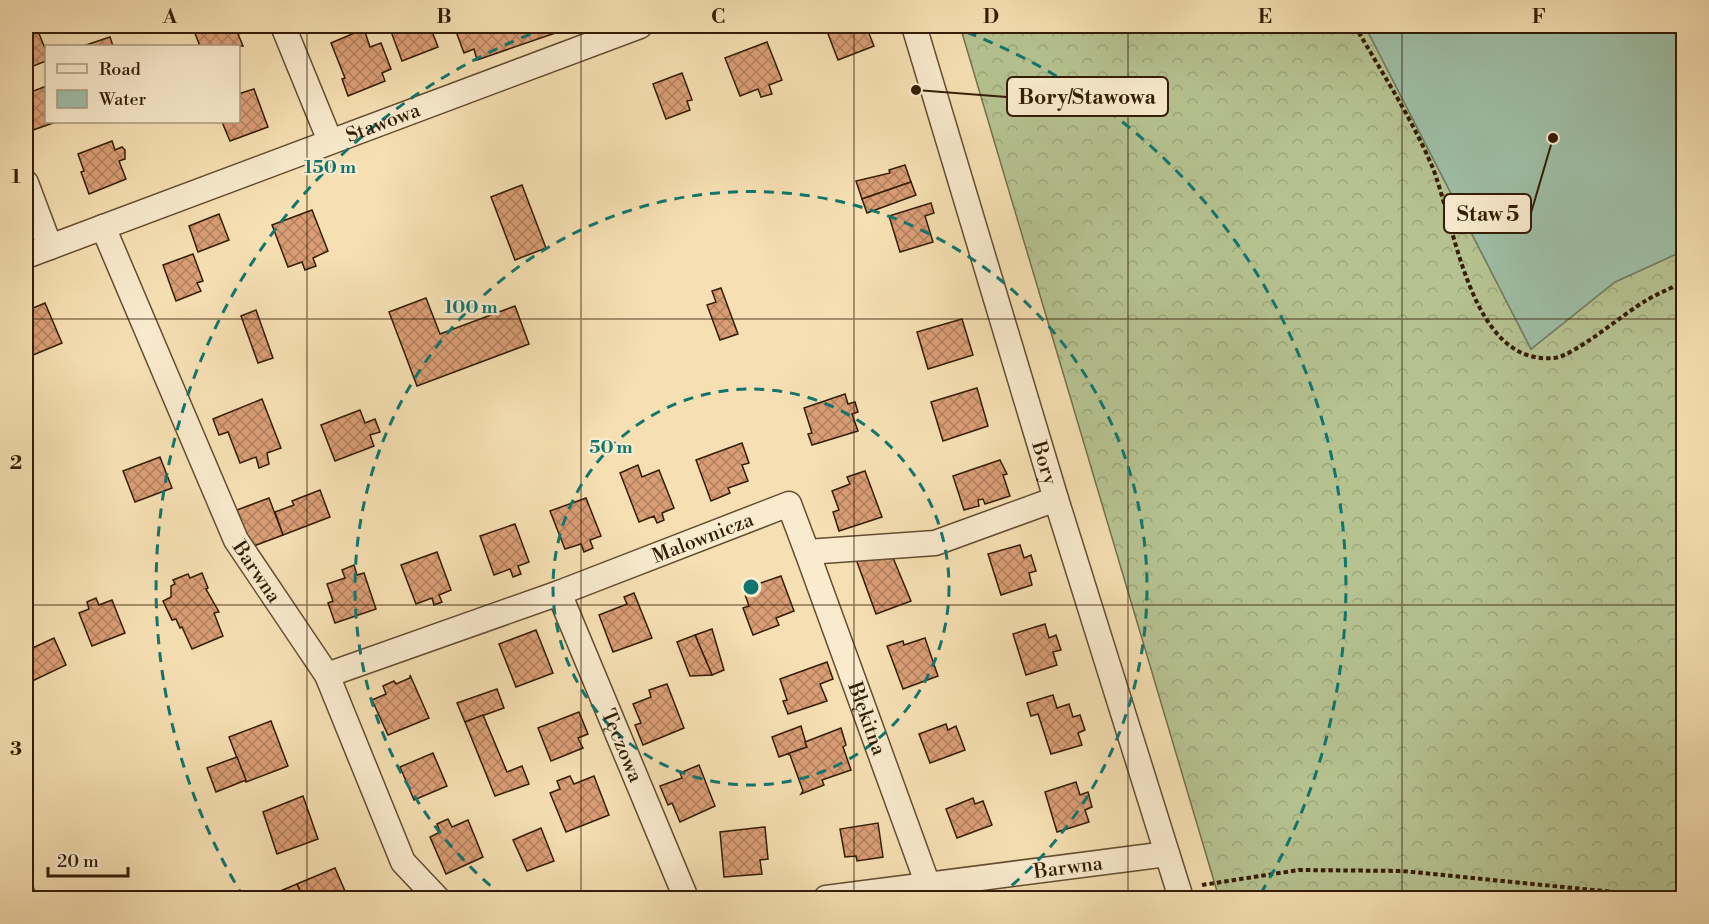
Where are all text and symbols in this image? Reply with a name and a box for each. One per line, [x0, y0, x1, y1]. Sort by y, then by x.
text: A [162, 5, 178, 30]
text: B [436, 5, 452, 30]
text: C [711, 5, 725, 30]
text: D [983, 5, 999, 30]
text: E [1258, 5, 1272, 30]
text: F [1532, 5, 1546, 30]
legend [45, 45, 240, 123]
text: Road [99, 58, 142, 81]
callout: Bory/Stawowa [1007, 77, 1168, 116]
text: Bory/Stawowa [1018, 85, 1157, 111]
text: Water [98, 88, 147, 111]
street label: Stawowa [343, 98, 425, 149]
text: 150 m [304, 156, 357, 179]
text: 1 [11, 165, 21, 190]
callout: Staw 5 [1444, 194, 1531, 233]
text: Staw 5 [1457, 202, 1519, 228]
text: 100 m [444, 296, 498, 319]
text: 50 m [589, 436, 633, 459]
street label: Bory [1025, 437, 1062, 488]
text: 2 [10, 451, 22, 476]
street label: Malownicza [649, 508, 758, 570]
street label: Barwna [226, 536, 286, 609]
centre of rings [741, 577, 761, 597]
street label: Błękitna [841, 678, 891, 760]
street label: Tęczowa [595, 706, 648, 787]
text: 3 [10, 737, 22, 762]
scale bar [48, 840, 128, 878]
text: 20 m [57, 850, 99, 873]
street label: Barwna [1031, 851, 1105, 885]

